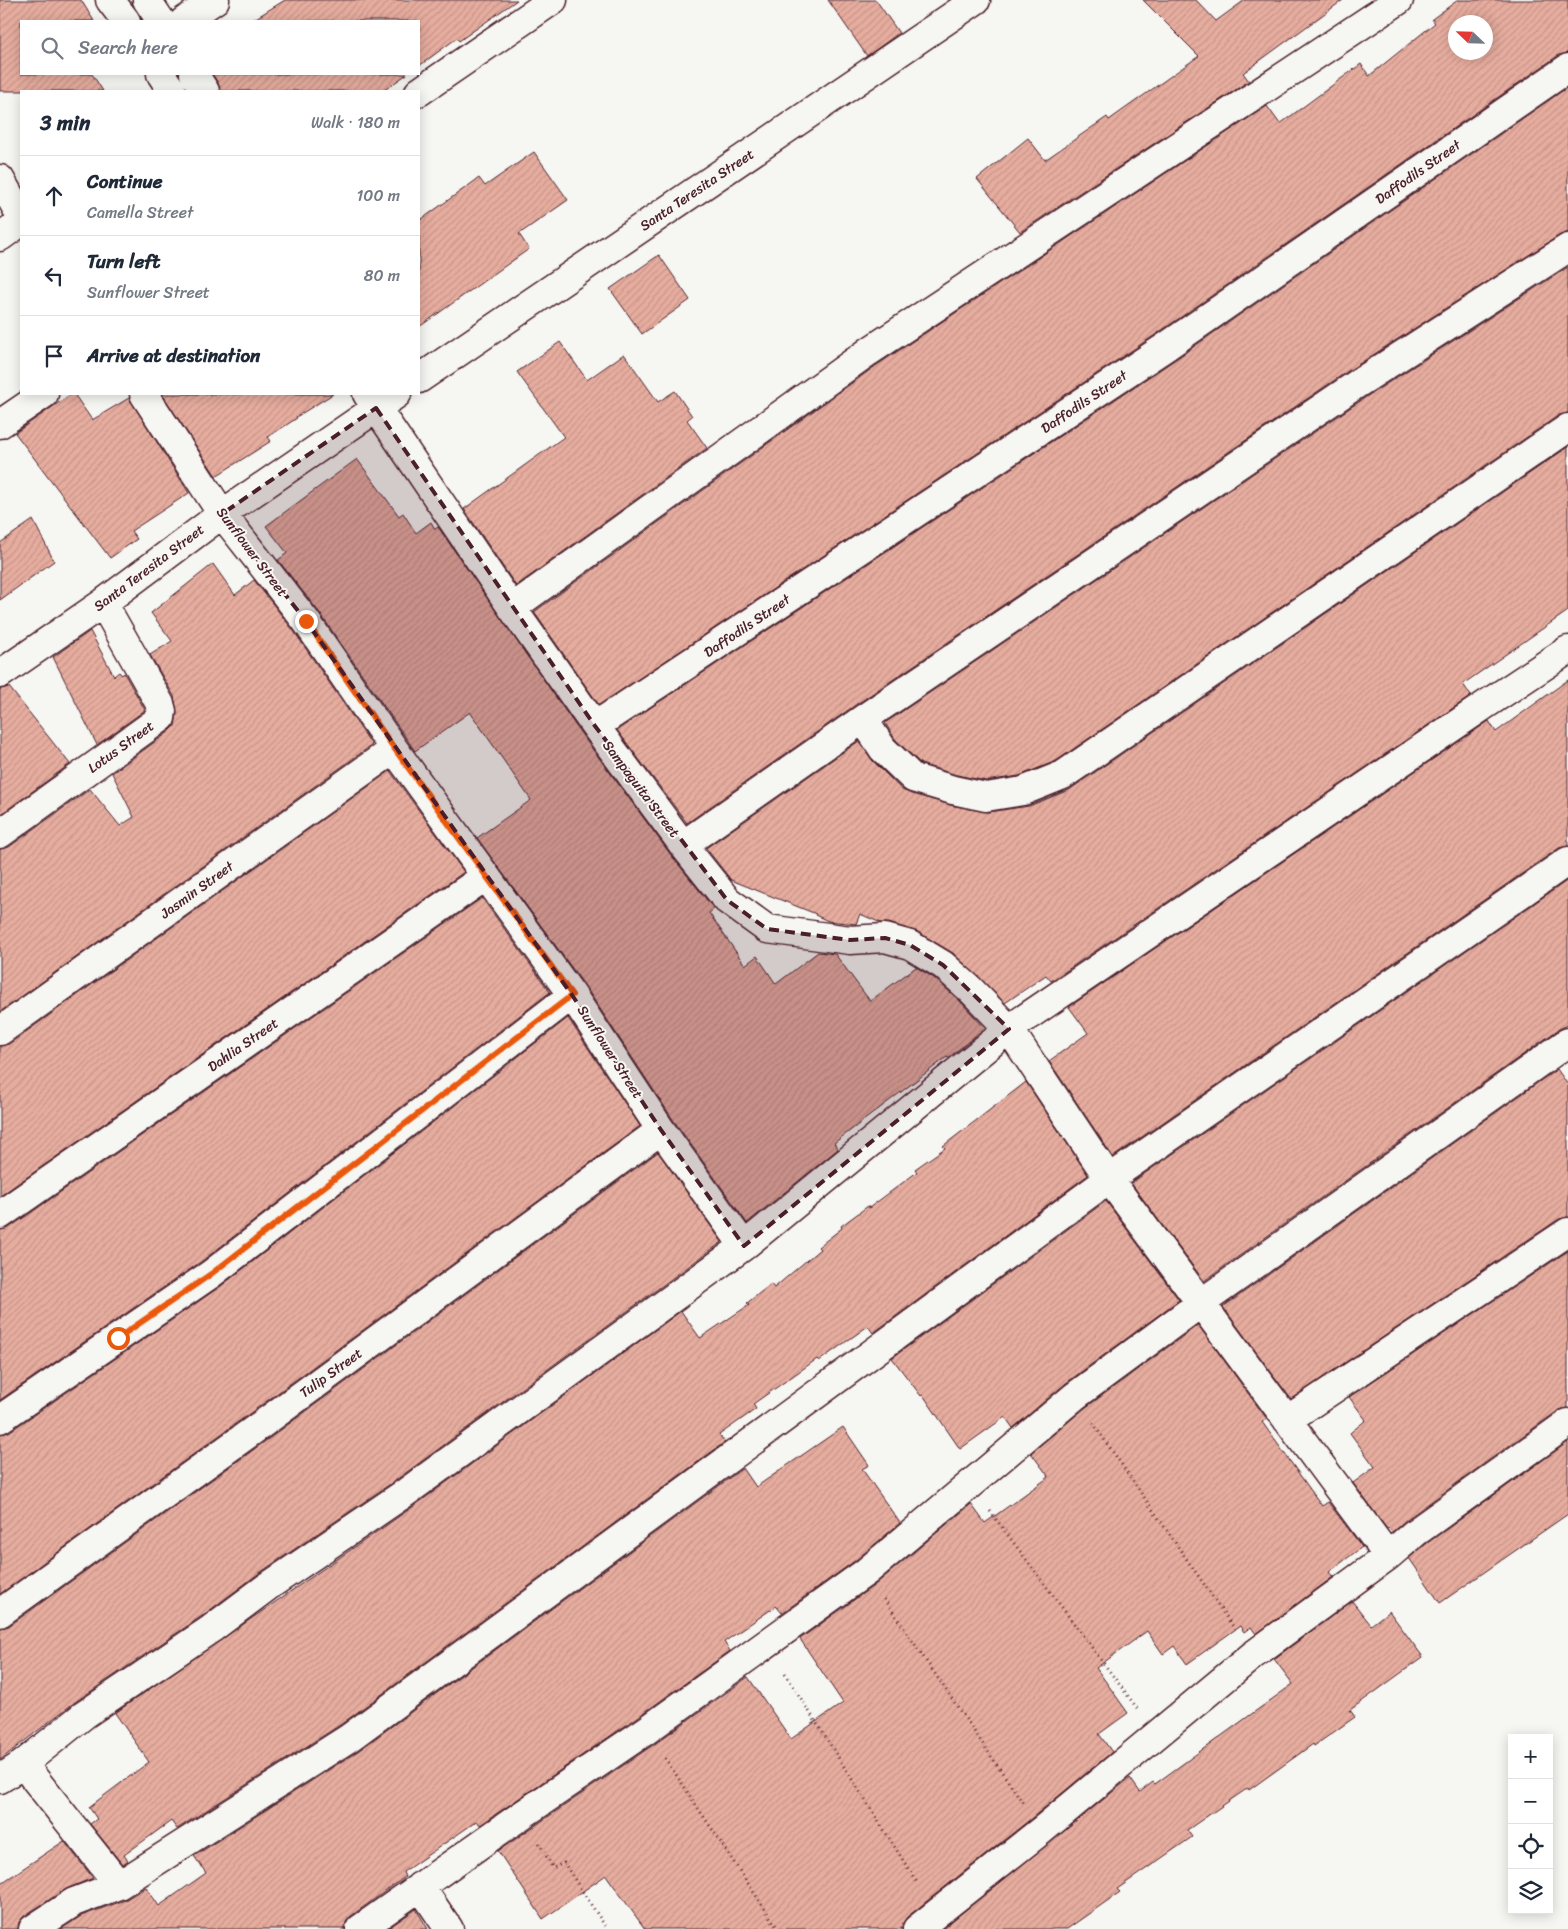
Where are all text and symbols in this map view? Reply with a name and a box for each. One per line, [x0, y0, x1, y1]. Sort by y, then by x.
north arrow [1448, 15, 1493, 60]
search box [20, 20, 420, 75]
text: Search here [78, 31, 178, 64]
icon: search [38, 34, 66, 62]
text: 3 min [40, 104, 90, 142]
text: Walk · 180 m [311, 108, 400, 137]
street label: Daffodils Street [1370, 132, 1467, 211]
street label: Santa Teresita Street [635, 142, 759, 238]
text: Continue [87, 165, 163, 198]
text: 100 m [356, 181, 400, 210]
icon: ahead [40, 182, 68, 210]
text: Camella Street [87, 198, 193, 227]
text: Turn left [87, 245, 160, 278]
text: 80 m [364, 261, 400, 290]
icon: left [40, 262, 68, 290]
text: Sunflower Street [87, 278, 210, 307]
text: Arrive at destination [87, 339, 260, 372]
icon: arrive [40, 342, 68, 370]
street label: Daffodils Street [1035, 363, 1134, 440]
street label: Sunflower Street [210, 502, 294, 602]
street label: Santa Teresita Street [88, 518, 210, 618]
street label: Daffodils Street [698, 587, 797, 664]
route end [295, 610, 318, 633]
street label: Lotus Street [82, 714, 160, 780]
street label: Sampaguita Street [596, 735, 686, 843]
street label: Jasmin Street [154, 854, 240, 926]
street label: Sunflower Street [570, 1000, 650, 1104]
street label: Dahlia Street [202, 1011, 284, 1079]
route start [107, 1327, 130, 1350]
street label: Tulip Street [294, 1341, 368, 1405]
map controls [1508, 1734, 1553, 1914]
button: + [1508, 1734, 1553, 1779]
button: − [1508, 1779, 1553, 1824]
button: locate [1508, 1824, 1553, 1869]
button: layers [1508, 1869, 1553, 1914]

